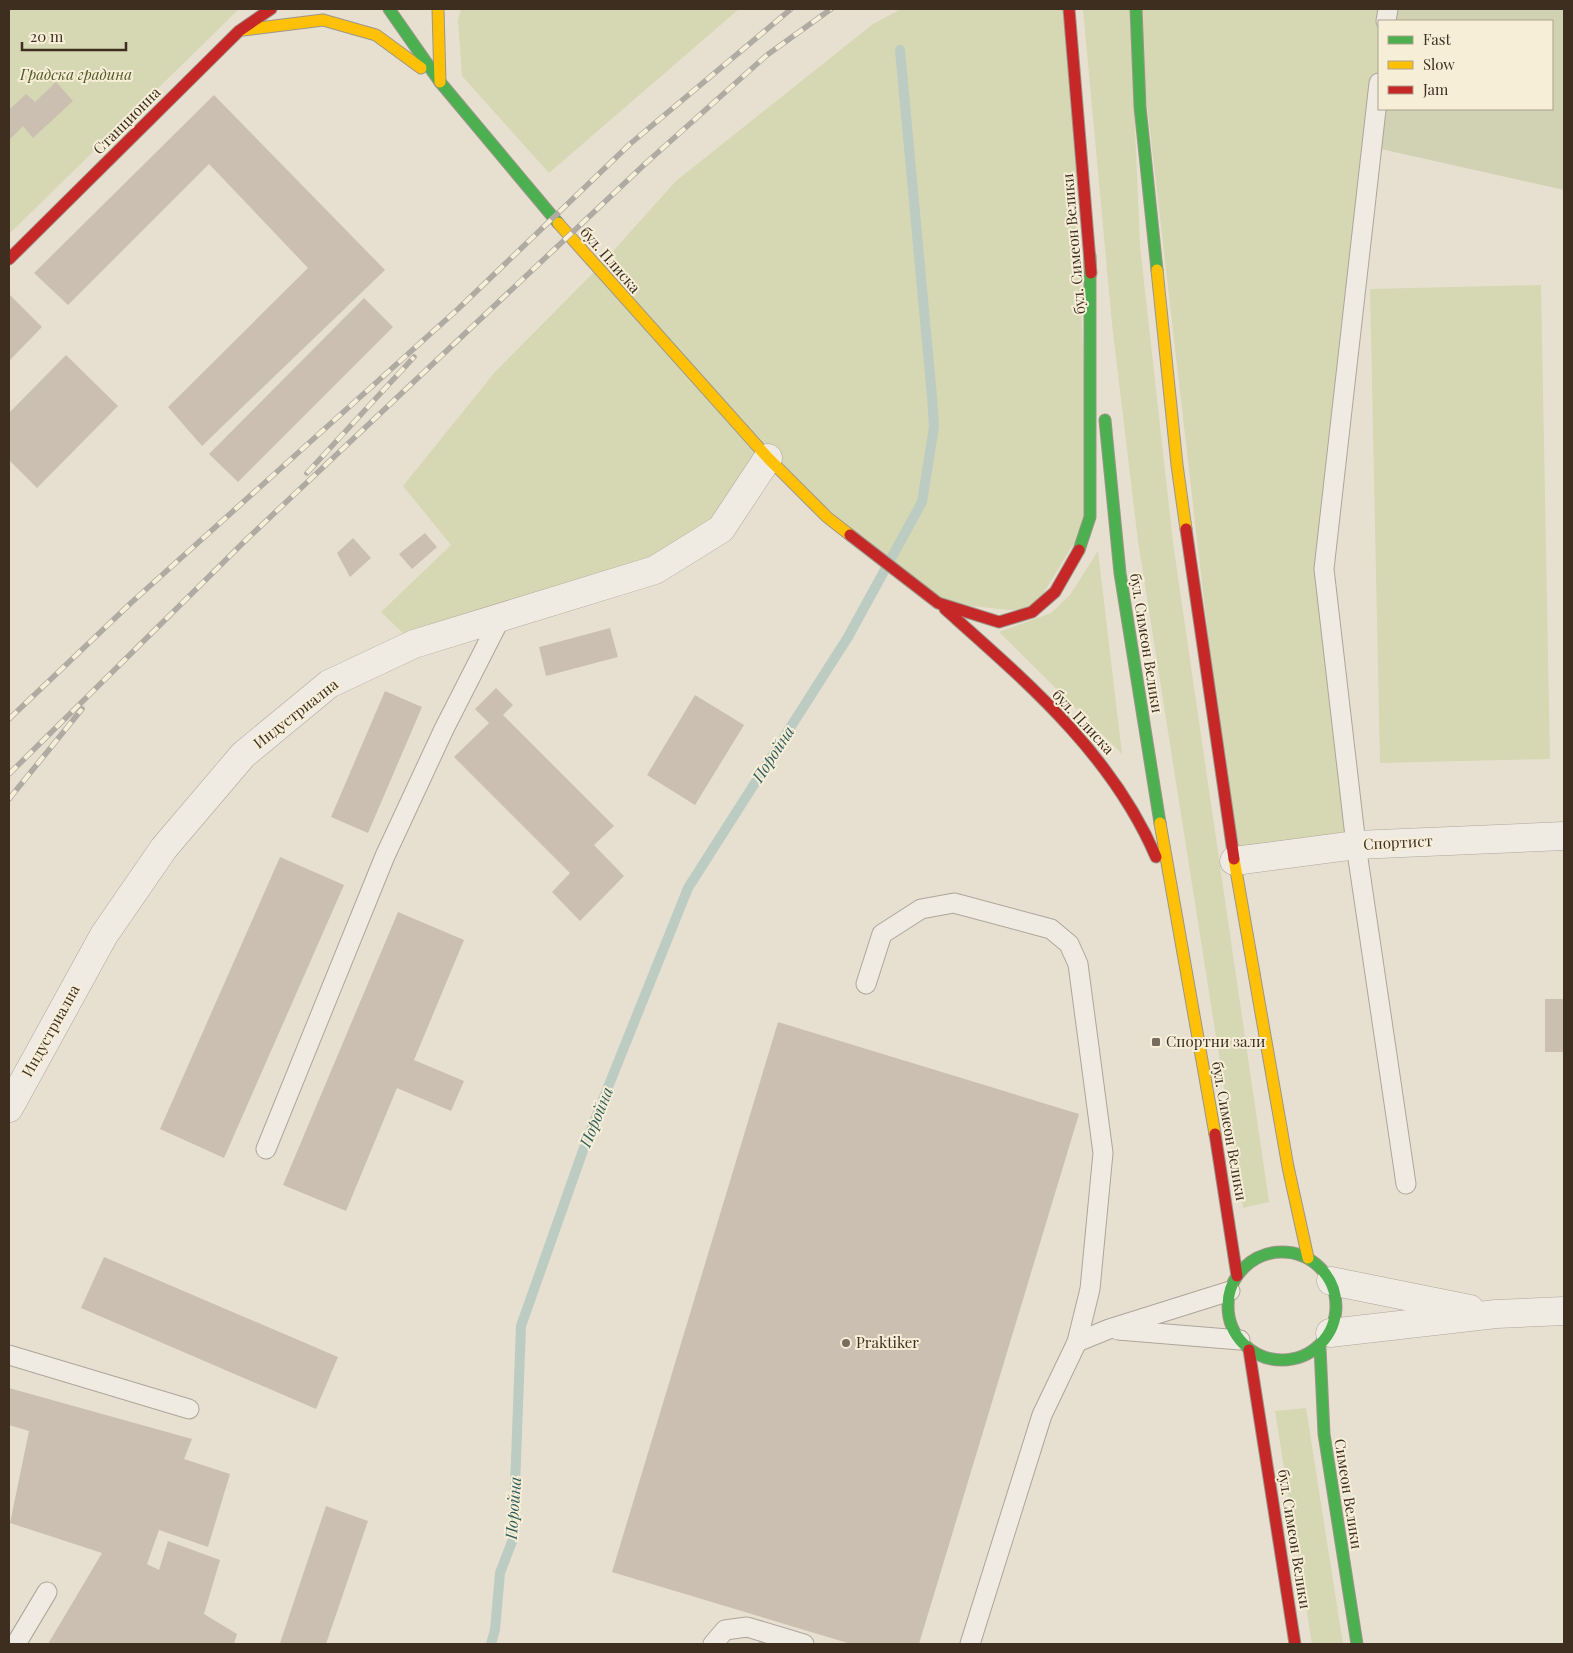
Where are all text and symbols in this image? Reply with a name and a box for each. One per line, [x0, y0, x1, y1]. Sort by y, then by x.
scale bar [22, 20, 126, 52]
legend [1378, 20, 1553, 110]
text: 20 m [30, 26, 64, 46]
text: Fast [1423, 29, 1452, 49]
text: Slow [1423, 54, 1455, 74]
park label: Градска градина [19, 64, 132, 84]
text: Jam [1422, 79, 1449, 99]
street label: Станционна [88, 82, 165, 158]
street label: бул. Симеон Велики [1057, 173, 1089, 315]
street label: бул. Плиска [576, 222, 646, 297]
street label: бул. Симеон Велики [1126, 571, 1168, 714]
street label: Индустриална [249, 674, 342, 753]
street label: бул. Плиска [1048, 684, 1119, 759]
water label: Поройна [746, 722, 799, 787]
street label: Спортист [1363, 830, 1433, 854]
street label: Индустриална [17, 980, 84, 1080]
place label: Спортни зали [1166, 1031, 1265, 1051]
marker: Спортни зали [1150, 1036, 1162, 1048]
street label: бул. Симеон Велики [1208, 1059, 1252, 1202]
water label: Поройна [574, 1084, 617, 1151]
place label: Praktiker [856, 1332, 919, 1352]
marker: Praktiker [840, 1337, 852, 1349]
street label: Симеон Велики [1330, 1437, 1368, 1550]
street label: бул. Симеон Велики [1274, 1467, 1316, 1610]
water label: Поройна [500, 1476, 525, 1541]

